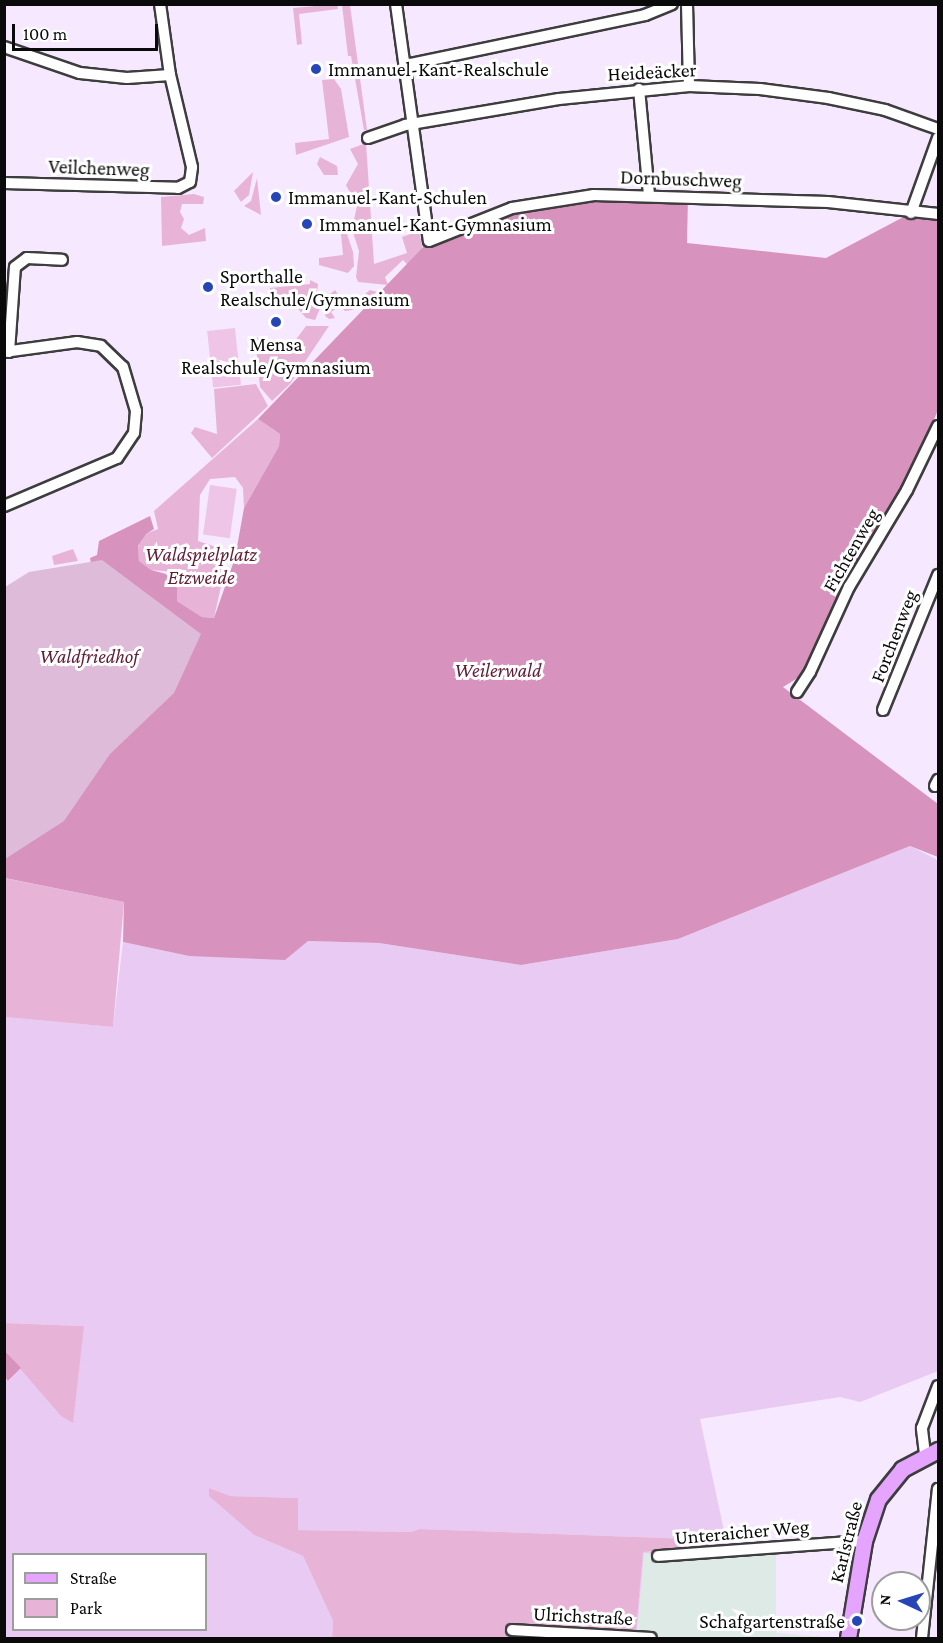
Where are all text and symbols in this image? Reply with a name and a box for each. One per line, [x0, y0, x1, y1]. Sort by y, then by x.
scale bar [15, 12, 160, 50]
text: 100 m [23, 24, 67, 44]
place label: Immanuel-Kant-Realschule [328, 57, 549, 81]
street label: Heideäcker [607, 58, 697, 86]
marker: Immanuel-Kant-Realschule [309, 62, 323, 76]
street label: Veilchenweg [48, 154, 150, 182]
street label: Dornbuschweg [620, 165, 742, 193]
place label: Immanuel-Kant-Schulen [288, 185, 487, 209]
marker: Immanuel-Kant-Schulen [269, 190, 283, 204]
place label: Immanuel-Kant-Gymnasium [319, 212, 552, 236]
marker: Immanuel-Kant-Gymnasium [300, 217, 314, 231]
place label: Sporthalle Realschule/Gymnasium [220, 264, 410, 311]
marker: Sporthalle Realschule/Gymnasium [201, 280, 215, 294]
marker: Mensa Realschule/Gymnasium [269, 315, 283, 329]
place label: Mensa Realschule/Gymnasium [181, 332, 371, 379]
street label: Fichtenweg [817, 504, 885, 596]
park label: Waldspielplatz Etzweide [145, 543, 257, 590]
street label: Forchenweg [865, 586, 923, 686]
park label: Waldfriedhof [39, 644, 139, 668]
park label: Weilerwald [455, 658, 541, 682]
street label: Karlstraße [824, 1499, 868, 1585]
street label: Unteraicher Weg [674, 1514, 810, 1550]
legend [12, 1553, 207, 1631]
text: Straße [70, 1568, 117, 1588]
north arrow [871, 1571, 931, 1631]
text: N [876, 1594, 893, 1606]
text: Park [70, 1598, 102, 1618]
street label: Ulrichstraße [532, 1601, 634, 1631]
place label: Schafgartenstraße [699, 1609, 845, 1633]
marker: Schafgartenstraße [850, 1614, 864, 1628]

